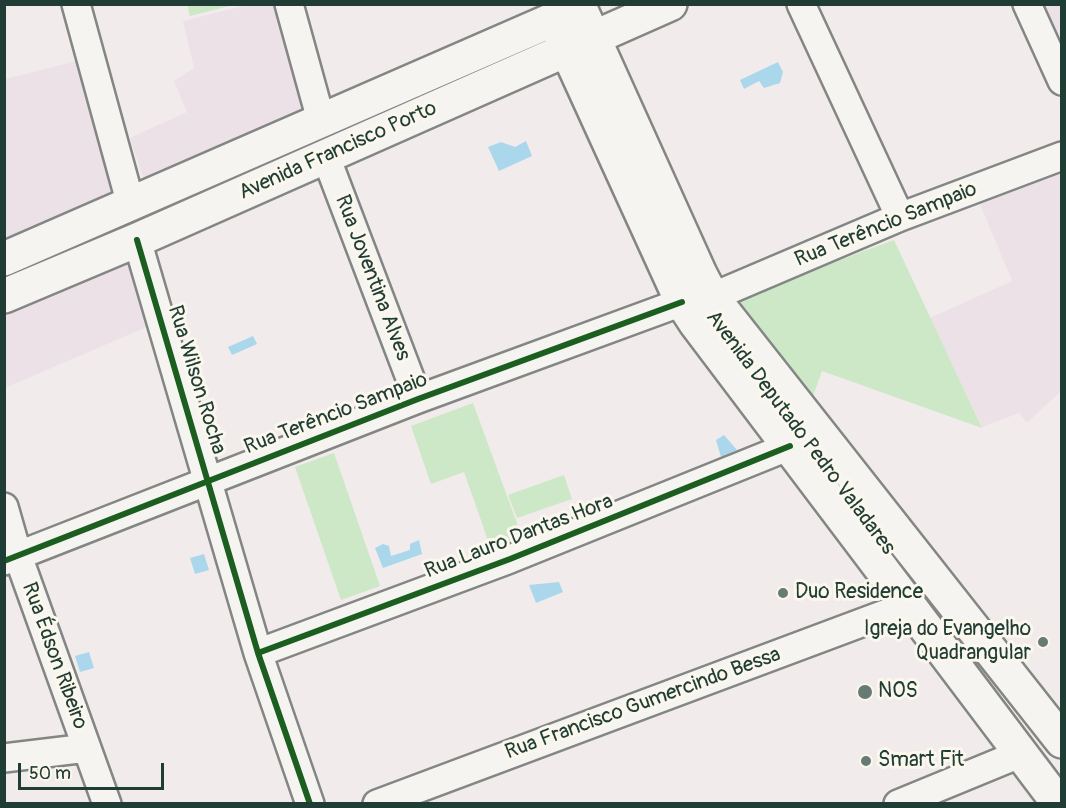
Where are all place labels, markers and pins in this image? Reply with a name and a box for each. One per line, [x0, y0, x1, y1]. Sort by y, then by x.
place label: Duo Residence [795, 580, 923, 606]
marker: Duo Residence [776, 586, 790, 600]
place label: Igreja do Evangelho Quadrangular [864, 617, 1031, 667]
marker: Igreja do Evangelho Quadrangular [1036, 635, 1050, 649]
place label: NOS [878, 679, 918, 705]
marker: NOS [856, 683, 874, 701]
place label: Smart Fit [878, 748, 964, 774]
marker: Smart Fit [859, 754, 873, 768]

